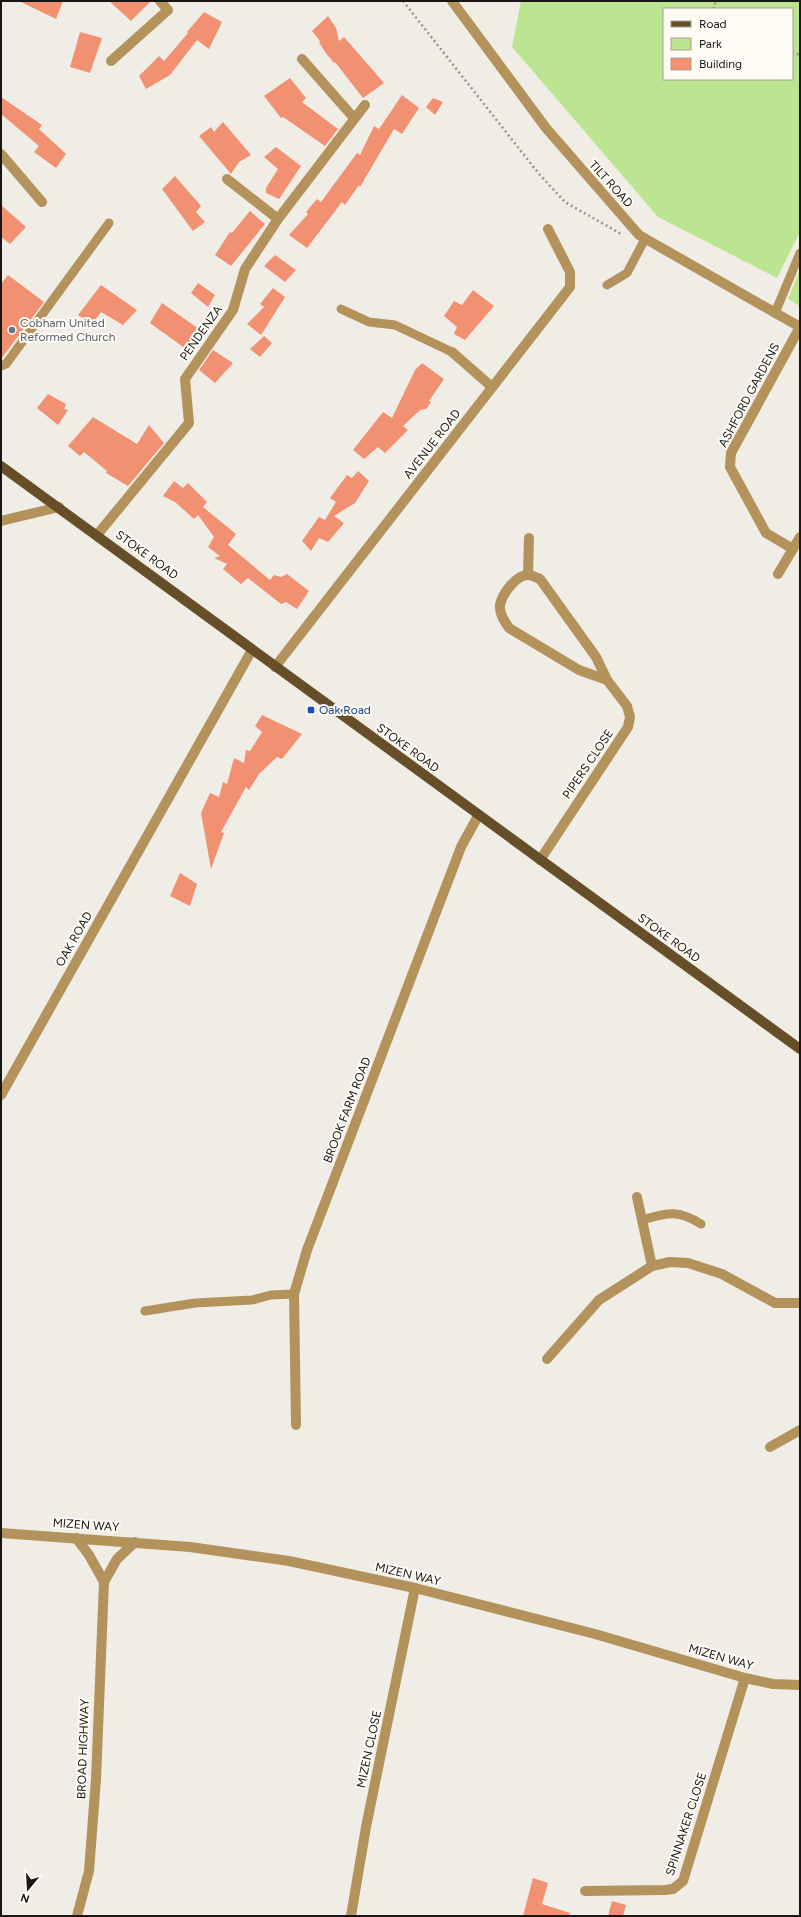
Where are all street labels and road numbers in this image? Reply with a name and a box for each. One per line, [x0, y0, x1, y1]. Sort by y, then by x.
street label: TILT ROAD [586, 158, 636, 210]
street label: PENDENZA [177, 303, 225, 363]
street label: ASHFORD GARDENS [716, 341, 782, 449]
street label: AVENUE ROAD [401, 407, 463, 481]
street label: STOKE ROAD [113, 528, 181, 582]
street label: STOKE ROAD [374, 721, 442, 775]
street label: PIPERS CLOSE [560, 727, 616, 801]
street label: OAK ROAD [53, 909, 95, 969]
street label: STOKE ROAD [635, 911, 703, 965]
street label: BROOK FARM ROAD [320, 1055, 374, 1165]
street label: MIZEN WAY [52, 1516, 121, 1534]
street label: MIZEN WAY [374, 1560, 443, 1589]
street label: MIZEN WAY [687, 1641, 756, 1673]
street label: BROAD HIGHWAY [74, 1698, 92, 1799]
street label: MIZEN CLOSE [354, 1709, 384, 1789]
street label: SPINNAKER CLOSE [663, 1771, 709, 1877]

